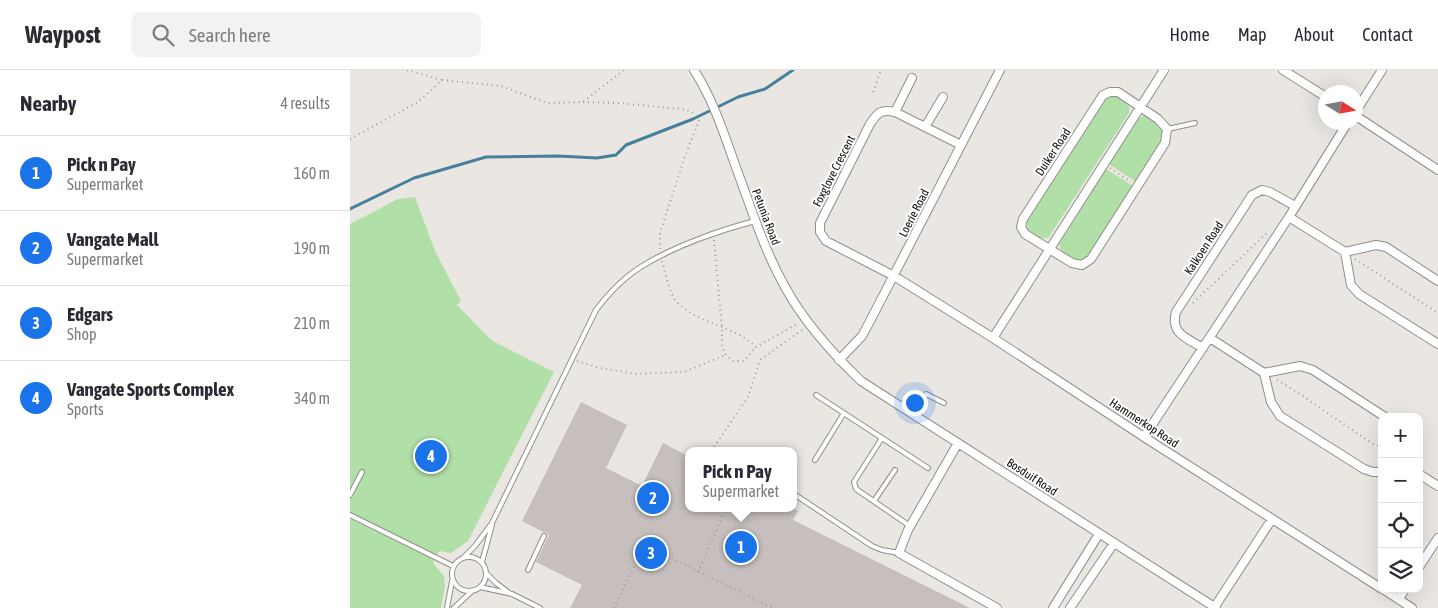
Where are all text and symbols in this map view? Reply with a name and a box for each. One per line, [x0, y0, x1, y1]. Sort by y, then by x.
search box [131, 12, 481, 57]
text: Waypost [25, 21, 101, 48]
icon: search [149, 21, 177, 49]
text: Search here [189, 24, 271, 46]
text: Home [1170, 24, 1210, 45]
text: Map [1238, 24, 1267, 45]
text: About [1295, 24, 1334, 45]
text: Contact [1362, 24, 1413, 45]
north arrow [1318, 85, 1363, 130]
text: Nearby [20, 91, 76, 115]
text: 4 results [280, 94, 330, 112]
street label: Duiker Road [1032, 126, 1074, 178]
street label: Foxglove Crescent [810, 132, 858, 209]
text: Pick n Pay [67, 153, 136, 175]
text: 1 [32, 164, 40, 182]
text: 160 m [294, 164, 330, 182]
text: Supermarket [67, 175, 143, 193]
street label: Petunia Road [749, 187, 783, 247]
street label: Loerie Road [896, 187, 932, 239]
street label: Kalkoen Road [1182, 219, 1226, 277]
text: Vangate Mall [67, 228, 159, 250]
text: 2 [32, 239, 40, 257]
text: 190 m [294, 239, 330, 257]
text: Supermarket [67, 250, 143, 268]
text: Edgars [67, 303, 113, 325]
text: 3 [32, 314, 40, 332]
text: 210 m [294, 314, 330, 332]
text: Shop [67, 325, 97, 343]
text: Vangate Sports Complex [67, 378, 234, 400]
text: 4 [32, 389, 40, 407]
text: 340 m [294, 389, 330, 407]
your location [902, 390, 928, 416]
street label: Hammerkop Road [1107, 395, 1181, 451]
text: Sports [67, 400, 104, 418]
map controls [1378, 413, 1423, 593]
button: + [1378, 413, 1423, 458]
pin: 4 [415, 437, 447, 475]
popup [685, 447, 797, 512]
street label: Bosduif Road [1004, 455, 1060, 499]
button: − [1378, 458, 1423, 503]
text: Pick n Pay [703, 460, 772, 482]
pin: 2 [637, 479, 669, 517]
text: Supermarket [703, 482, 779, 500]
button: locate [1378, 503, 1423, 548]
pin: 1 [725, 528, 757, 566]
pin: 3 [635, 534, 667, 572]
button: layers [1378, 548, 1423, 593]

